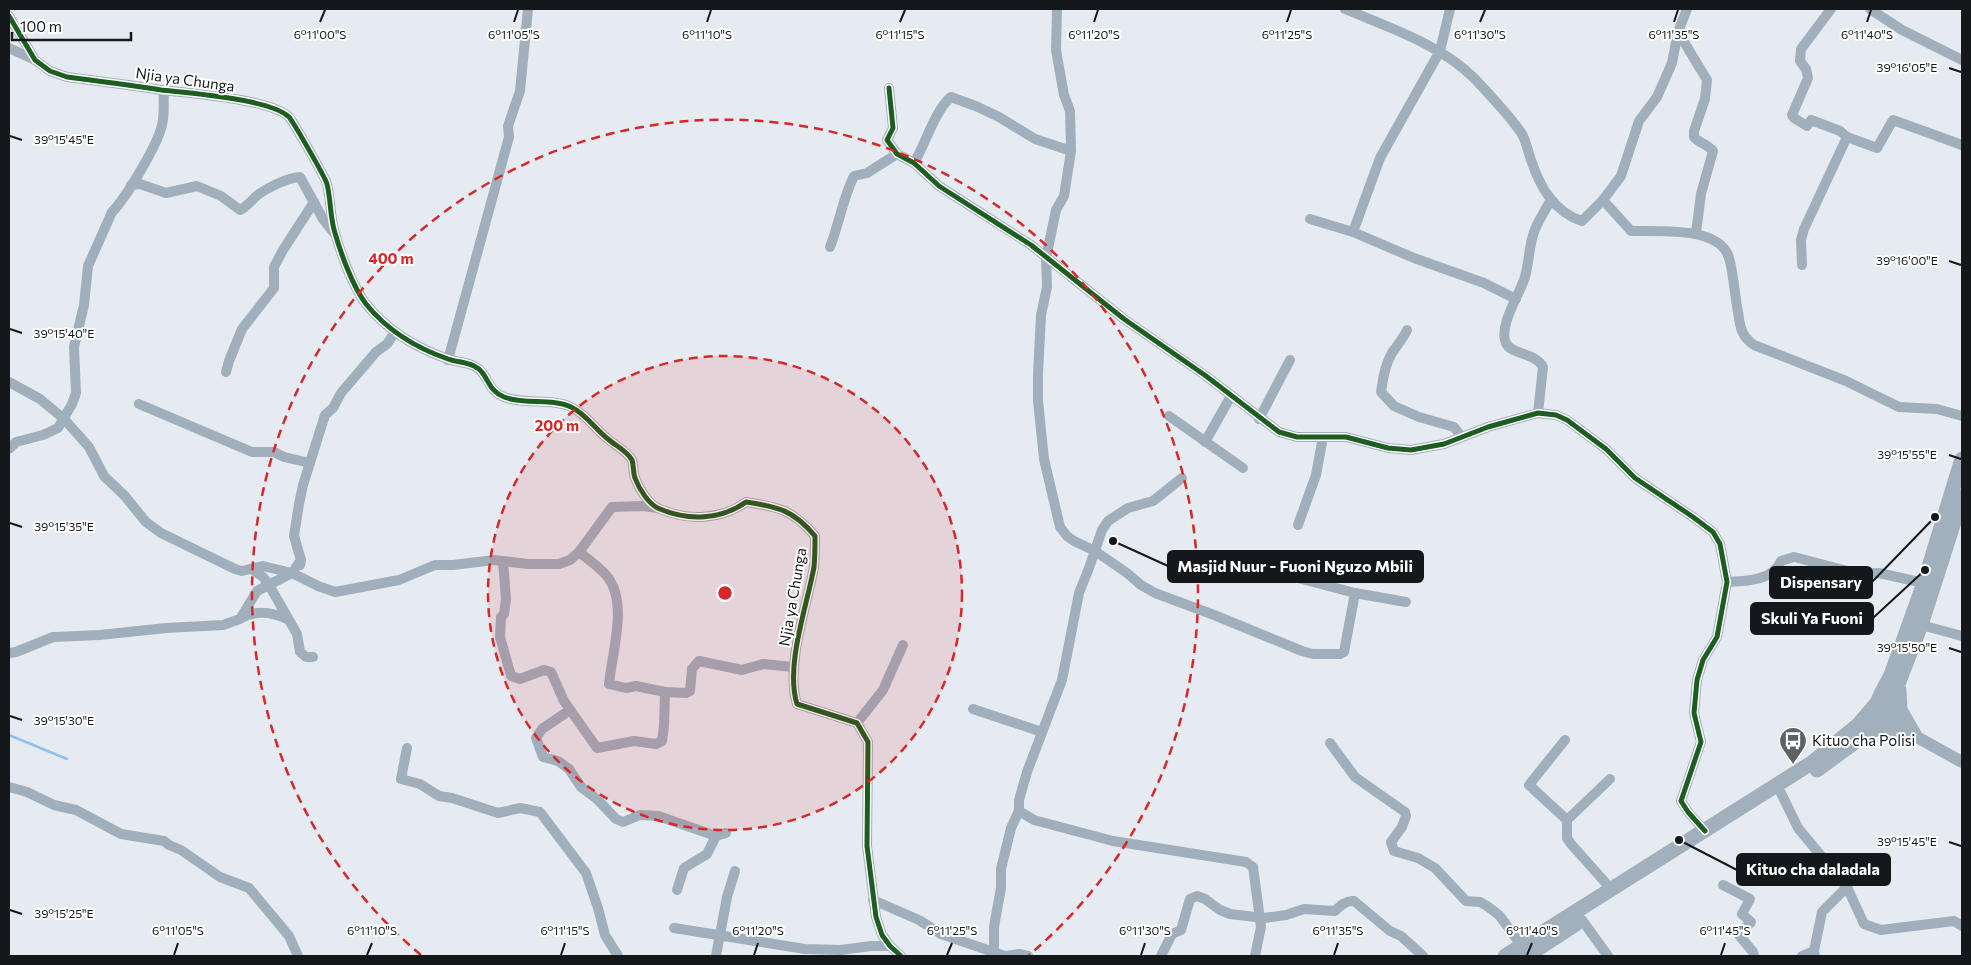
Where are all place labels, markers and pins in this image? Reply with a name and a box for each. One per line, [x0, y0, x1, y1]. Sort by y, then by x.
callout: Masjid Nuur - Fuoni Nguzo Mbili [1168, 551, 1423, 582]
callout: Dispensary [1770, 567, 1872, 598]
centre of rings [716, 584, 734, 602]
callout: Skuli Ya Fuoni [1751, 603, 1873, 634]
bus stop icon: Kituo cha Polisi [1778, 726, 1808, 765]
place label: Kituo cha Polisi [1812, 731, 1915, 749]
callout: Kituo cha daladala [1737, 854, 1890, 885]

